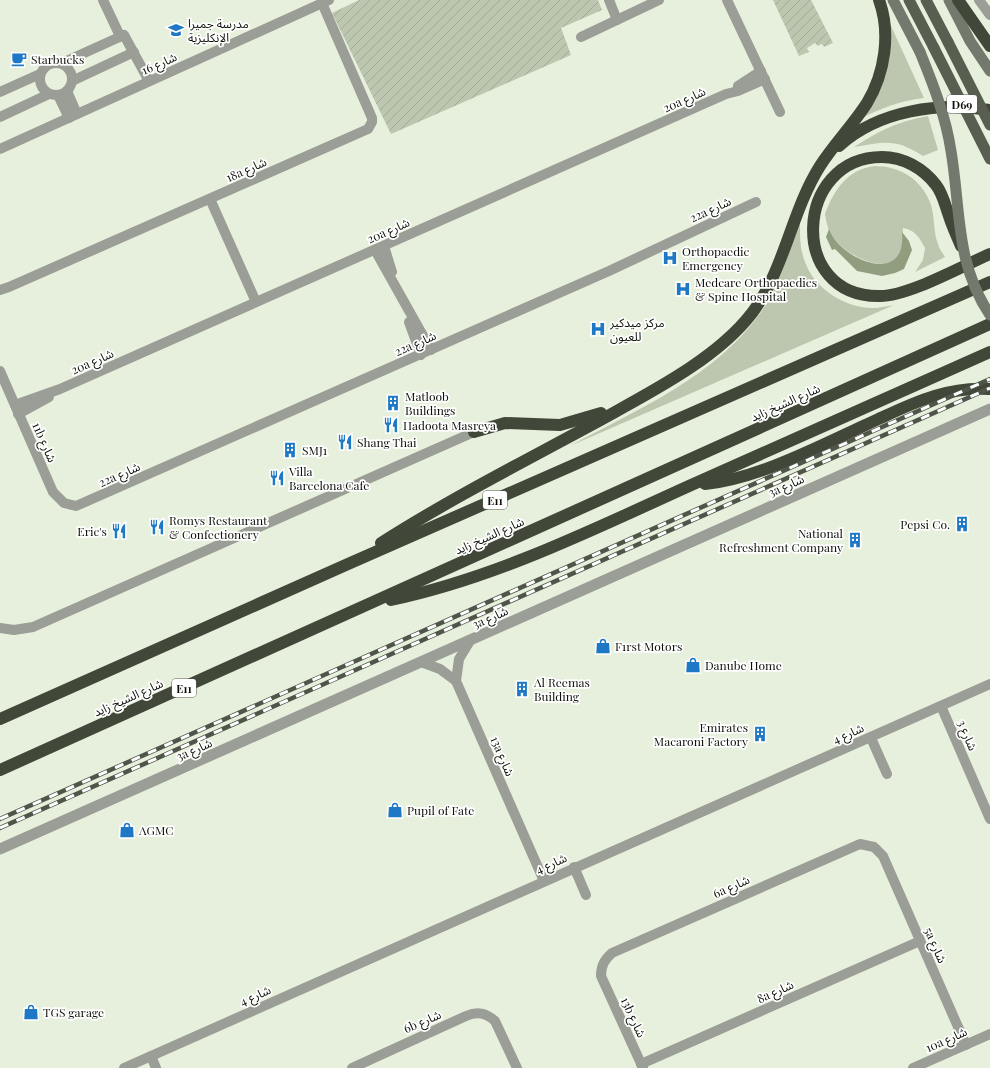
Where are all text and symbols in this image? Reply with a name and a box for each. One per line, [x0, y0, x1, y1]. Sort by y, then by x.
place label: مدرسة جميرا الإنكليزية [188, 15, 249, 46]
school or university icon: مدرسة جميرا الإنكليزية [167, 21, 185, 39]
street label: شارع 16 [139, 48, 180, 80]
cafe icon: Starbucks [10, 50, 28, 68]
place label: Starbucks [31, 51, 84, 67]
street label: 20a شارع [660, 83, 709, 117]
road number: D69 [947, 95, 977, 113]
street label: 18a شارع [223, 153, 270, 187]
street label: 22a شارع [687, 193, 734, 227]
street label: 20a شارع [364, 214, 413, 248]
place label: Orthopaedic Emergency [682, 243, 750, 273]
hospital icon: Orthopaedic Emergency [661, 249, 679, 267]
place label: Medcare Orthopaedics & Spine Hospital [695, 274, 817, 304]
hospital icon: Medcare Orthopaedics & Spine Hospital [674, 280, 692, 298]
place label: مركز ميدكير للعيون [609, 314, 665, 344]
hospital icon: مركز ميدكير للعيون [589, 320, 607, 338]
street label: 22a شارع [392, 327, 439, 361]
street label: 20a شارع [68, 345, 117, 379]
street label: شارع الشيخ زايد [748, 379, 823, 426]
place label: Matloob Buildings [405, 388, 455, 418]
building icon: Matloob Buildings [384, 394, 402, 412]
restaurant icon: Hadoota Masreya [382, 416, 400, 434]
place label: Hadoota Masreya [403, 417, 496, 433]
street label: 11b شارع [27, 420, 61, 465]
restaurant icon: Shang Thai [336, 433, 354, 451]
place label: Shang Thai [357, 434, 417, 450]
building icon: SMJ1 [281, 441, 299, 459]
place label: SMJ1 [302, 442, 328, 458]
street label: 22a شارع [96, 458, 143, 492]
place label: Villa Barcelona Cafe [288, 463, 369, 493]
restaurant icon: Villa Barcelona Cafe [268, 469, 286, 487]
street label: 3a شارع [766, 470, 807, 502]
road number: E11 [483, 491, 507, 509]
place label: Romys Restaurant & Confectionery [169, 512, 268, 542]
street label: شارع الشيخ زايد [452, 512, 527, 559]
building icon: Pepsi Co. [953, 515, 971, 533]
place label: Pepsi Co. [900, 516, 950, 532]
restaurant icon: Romys Restaurant & Confectionery [148, 518, 166, 536]
restaurant icon: Eric's [110, 522, 128, 540]
place label: Eric's [77, 523, 107, 539]
place label: National Refreshment Company [719, 525, 844, 555]
building icon: National Refreshment Company [846, 531, 864, 549]
street label: 3a شارع [470, 602, 511, 634]
shop icon: F1rst Motors [594, 637, 612, 655]
place label: F1rst Motors [615, 638, 682, 654]
shop icon: Danube Home [684, 656, 702, 674]
place label: Danube Home [705, 657, 782, 673]
street label: شارع الشيخ زايد [91, 674, 166, 721]
place label: Al Reemas Building [533, 674, 590, 704]
road number: E11 [172, 679, 196, 697]
building icon: Al Reemas Building [513, 680, 531, 698]
street label: شارع 3 [953, 717, 982, 754]
place label: Emirates Macaroni Factory [654, 719, 748, 749]
street label: شارع 4 [830, 719, 867, 749]
building icon: Emirates Macaroni Factory [751, 725, 769, 743]
street label: 3a شارع [174, 734, 215, 766]
street label: 13a شارع [486, 734, 519, 779]
shop icon: Pupil of Fate [386, 801, 404, 819]
place label: Pupil of Fate [407, 802, 474, 818]
shop icon: AGMC [118, 821, 136, 839]
place label: AGMC [138, 822, 174, 838]
street label: شارع 4 [533, 849, 570, 879]
street label: 6a شارع [710, 871, 753, 903]
street label: 5a شارع [919, 925, 951, 966]
street label: 8a شارع [754, 976, 797, 1008]
street label: شارع 4 [237, 981, 274, 1011]
street label: 13b شارع [616, 994, 650, 1041]
shop icon: TGS garage [22, 1003, 40, 1021]
place label: TGS garage [43, 1004, 104, 1020]
street label: 6b شارع [401, 1006, 444, 1038]
street label: 10a شارع [923, 1023, 970, 1057]

